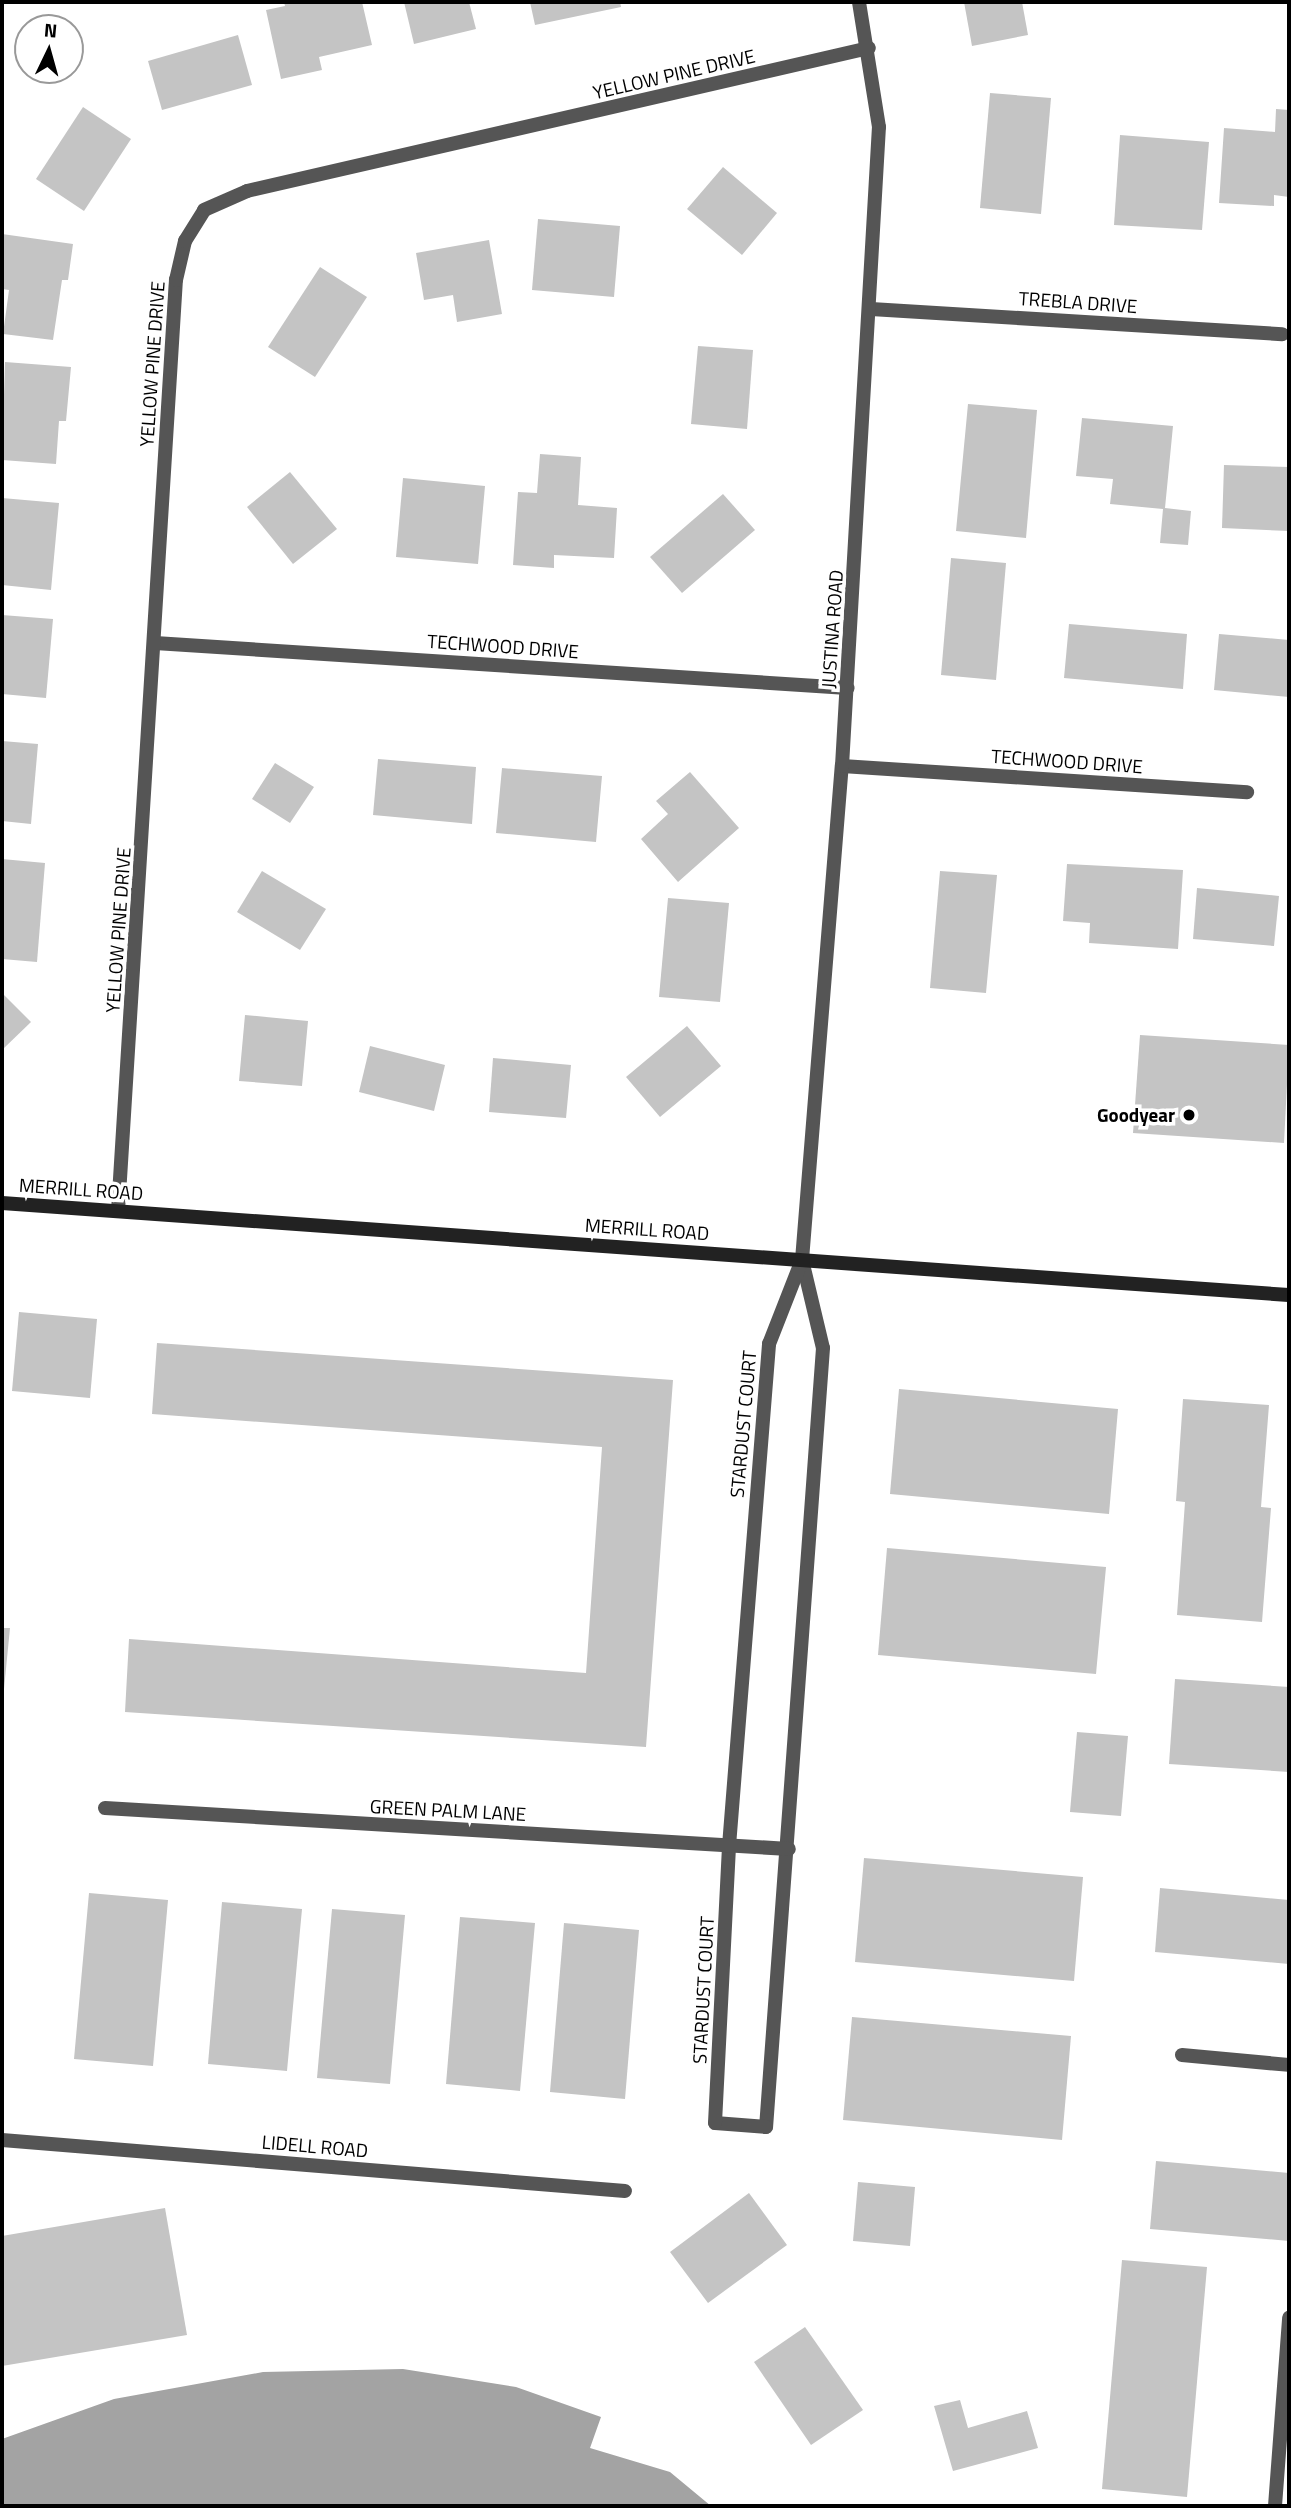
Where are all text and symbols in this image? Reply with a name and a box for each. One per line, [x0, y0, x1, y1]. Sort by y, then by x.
north arrow [14, 14, 84, 84]
text: N [43, 15, 59, 45]
street label: YELLOW PINE DRIVE [591, 44, 757, 104]
street label: YELLOW PINE DRIVE [135, 281, 169, 447]
street label: TREBLA DRIVE [1018, 286, 1138, 318]
street label: JUSTINA ROAD [816, 569, 848, 689]
street label: TECHWOOD DRIVE [426, 629, 580, 663]
street label: TECHWOOD DRIVE [990, 744, 1144, 778]
street label: YELLOW PINE DRIVE [101, 847, 135, 1013]
place label: Goodyear [1097, 1104, 1175, 1126]
marker: Goodyear [1181, 1107, 1197, 1123]
street label: MERRILL ROAD [18, 1173, 144, 1205]
street label: MERRILL ROAD [584, 1213, 710, 1245]
street label: STARDUST COURT [725, 1349, 761, 1499]
street label: GREEN PALM LANE [369, 1795, 527, 1825]
street label: STARDUST COURT [688, 1916, 718, 2064]
street label: LIDELL ROAD [261, 2130, 369, 2162]

